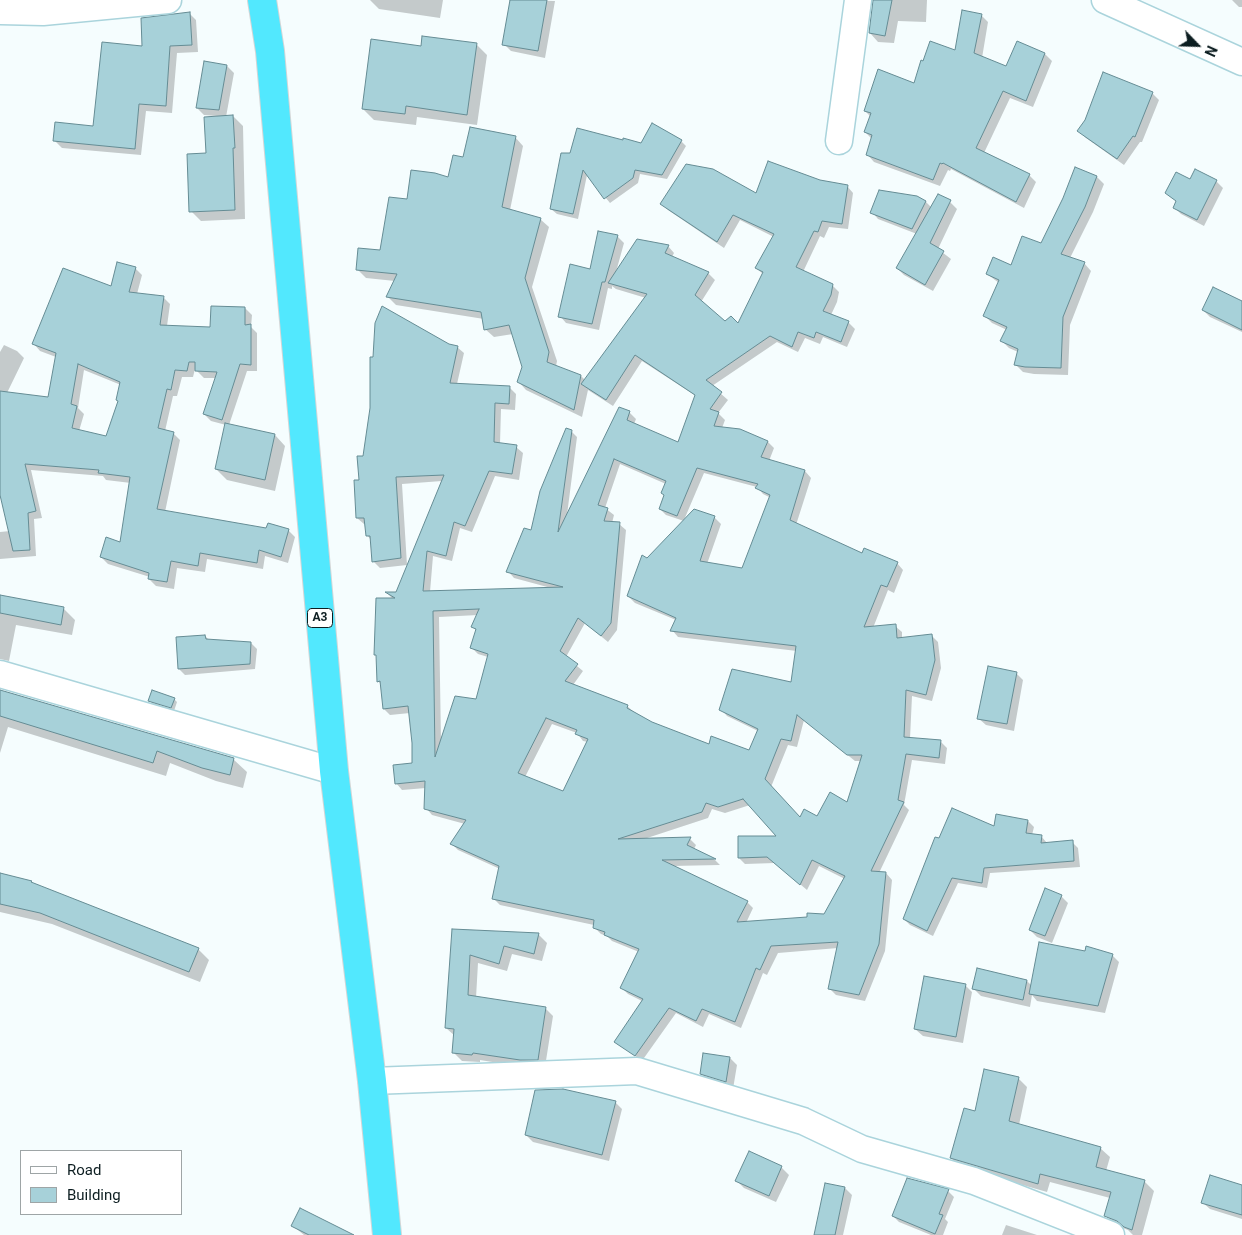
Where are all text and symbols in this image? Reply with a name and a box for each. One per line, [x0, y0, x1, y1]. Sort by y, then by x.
north arrow [1172, 20, 1222, 70]
text: N [1201, 43, 1220, 59]
road number: A3 [308, 608, 332, 628]
legend [20, 1150, 182, 1215]
text: Road [67, 1161, 101, 1179]
text: Building [67, 1186, 121, 1204]

